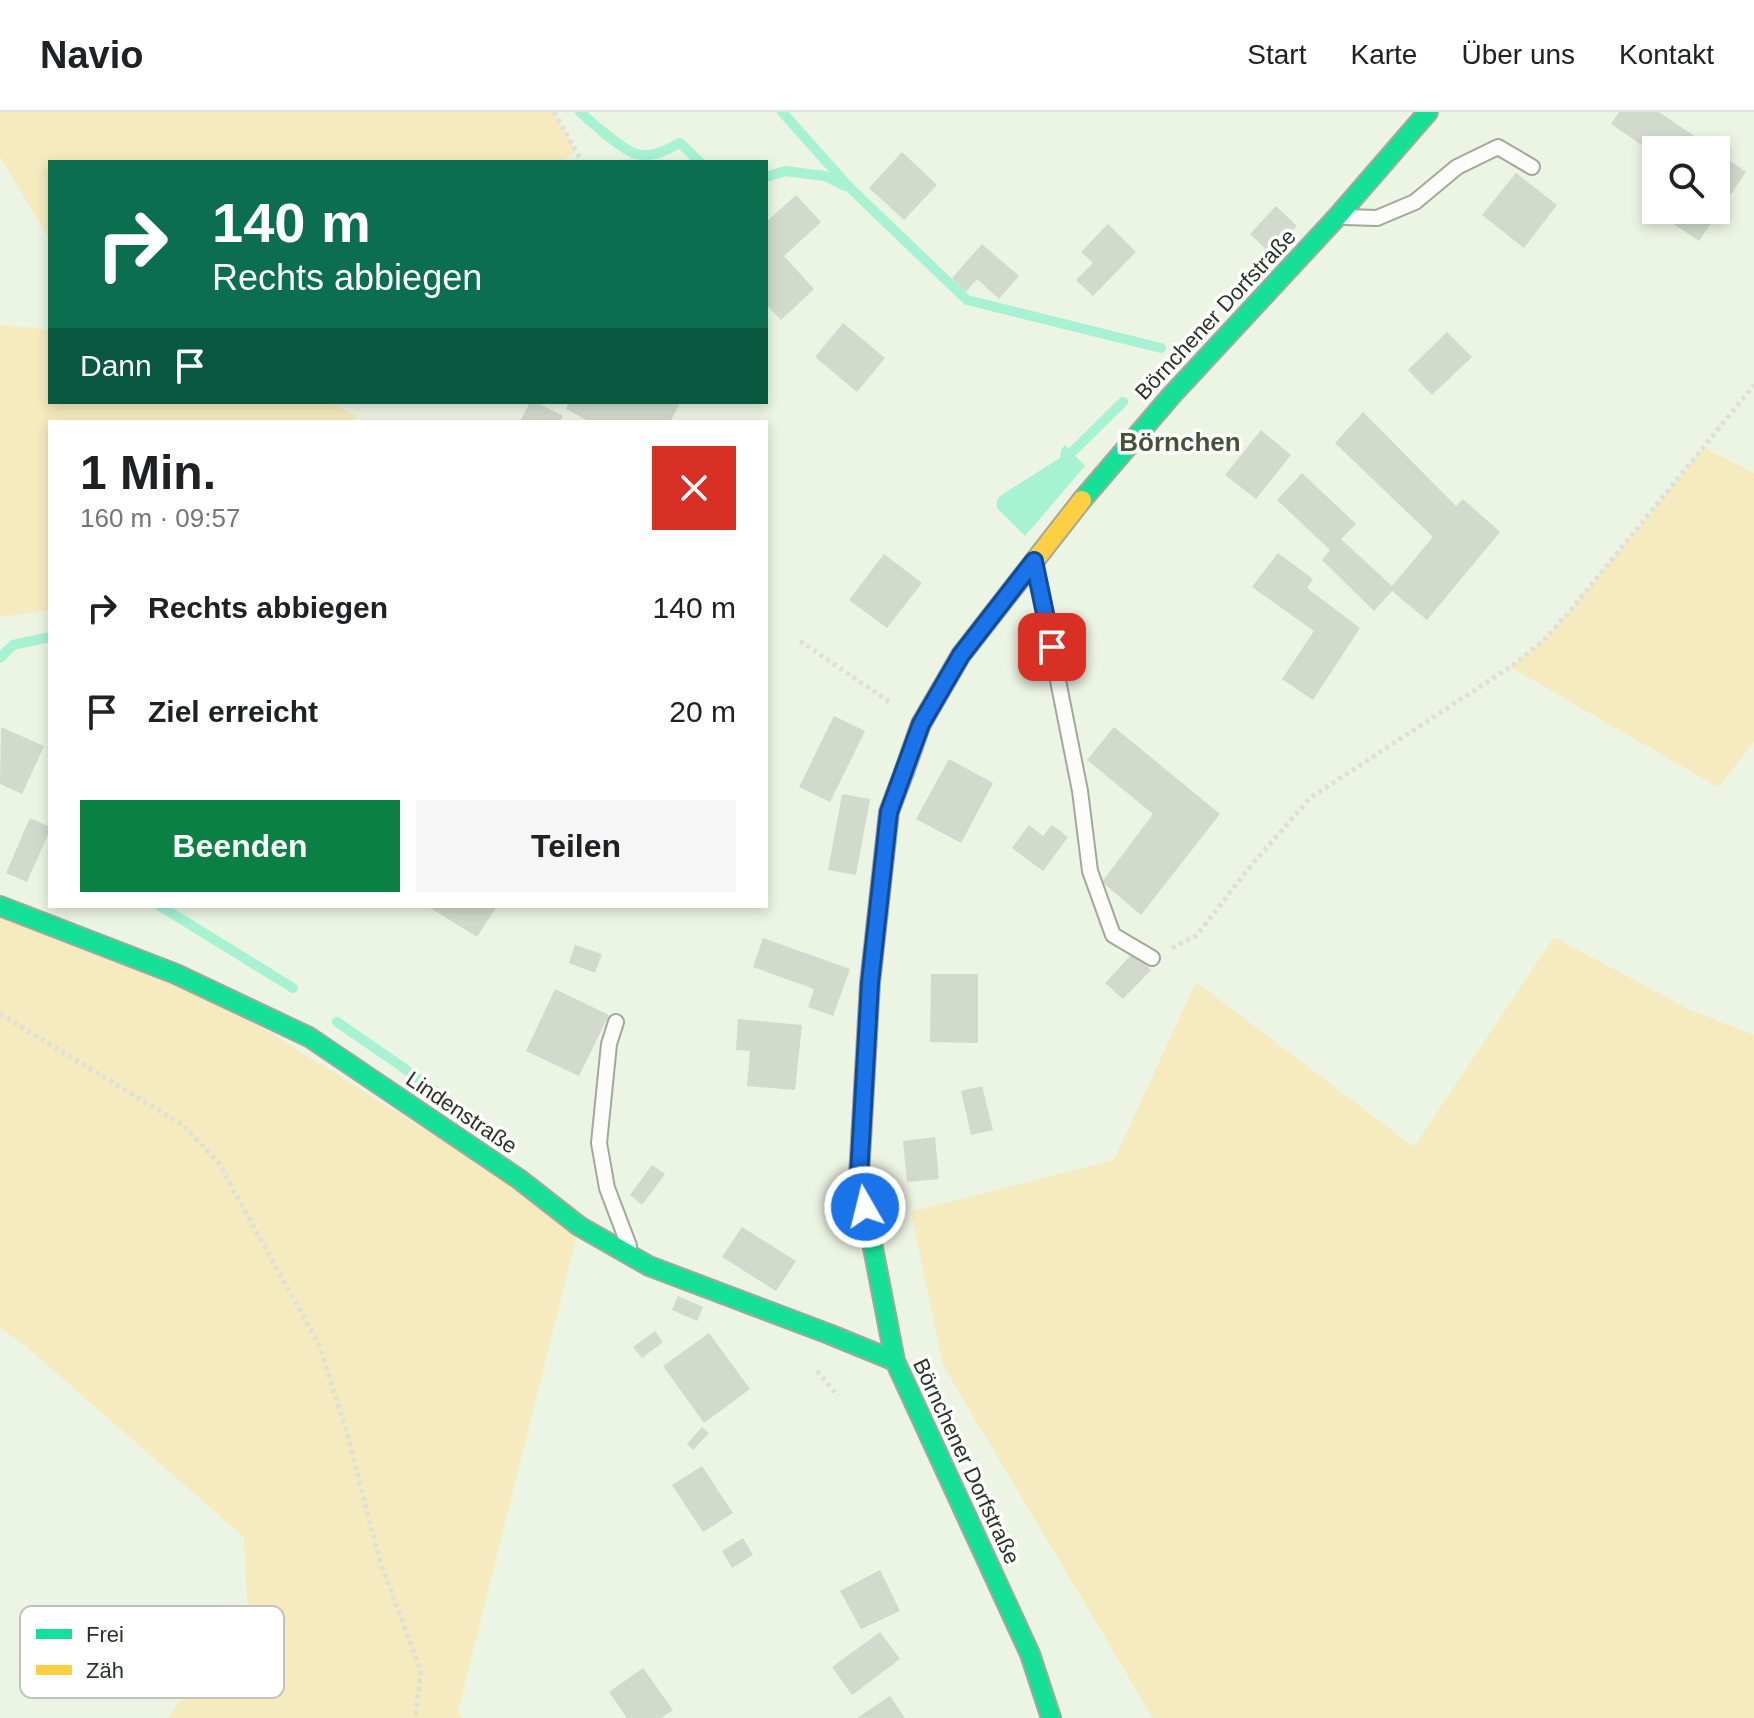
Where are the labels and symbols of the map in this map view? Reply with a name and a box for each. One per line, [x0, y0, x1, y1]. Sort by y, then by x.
street label: Börnchener Dorfstraße [1130, 224, 1301, 405]
district label: Börnchen [1119, 427, 1241, 457]
pin [1018, 613, 1086, 681]
street label: Lindenstraße [401, 1066, 522, 1159]
position arrow [823, 1165, 907, 1249]
street label: Börnchener Dorfstraße [908, 1355, 1025, 1568]
legend [20, 1606, 284, 1698]
text: Frei [86, 1622, 124, 1647]
text: Zäh [86, 1658, 124, 1683]

